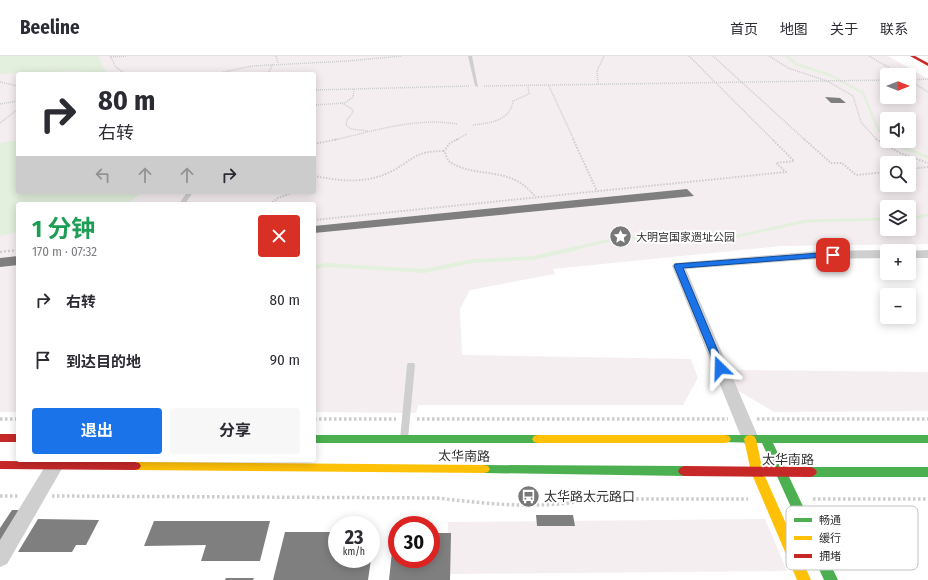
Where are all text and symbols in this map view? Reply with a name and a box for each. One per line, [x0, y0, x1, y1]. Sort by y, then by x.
text: Beeline [20, 16, 80, 39]
text: 首页 [730, 21, 758, 38]
text: 地图 [780, 21, 808, 38]
text: 关于 [830, 21, 858, 38]
text: 联系 [880, 21, 908, 38]
north arrow [880, 68, 916, 104]
map controls [880, 68, 916, 324]
text: 80 m [98, 84, 155, 117]
icon: right [32, 88, 84, 140]
button: sound [880, 112, 916, 148]
text: 右转 [98, 122, 134, 144]
button: search [880, 156, 916, 192]
icon: left [92, 164, 114, 186]
icon: ahead [134, 164, 156, 186]
icon: ahead [176, 164, 198, 186]
icon: right [218, 164, 240, 186]
button: layers [880, 200, 916, 236]
text: 1 分钟 [32, 215, 95, 243]
button: close [258, 215, 300, 257]
place icon: 大明宫国家遗址公园 [608, 224, 634, 250]
place label: 大明宫国家遗址公园 [636, 231, 735, 244]
pin [816, 238, 850, 272]
text: 170 m · 07:32 [32, 244, 97, 259]
icon: arrive [822, 244, 844, 266]
button: + [880, 244, 916, 280]
button: − [880, 288, 916, 324]
icon: right [32, 289, 54, 311]
text: 80 m [270, 291, 300, 309]
text: 右转 [66, 293, 96, 311]
position arrow [699, 347, 741, 389]
icon: arrive [32, 349, 54, 371]
text: 90 m [270, 351, 300, 369]
text: 到达目的地 [66, 353, 141, 371]
button: 退出 [32, 408, 162, 454]
button: 分享 [170, 408, 300, 454]
street label: 太华南路 [438, 448, 490, 464]
street label: 太华南路 [762, 452, 814, 467]
bus stop icon: 太华路太元路口 [516, 483, 542, 509]
place label: 太华路太元路口 [544, 489, 635, 504]
legend [786, 506, 918, 570]
text: 畅通 [819, 514, 841, 527]
speed limit sign: 30 [388, 516, 440, 568]
text: 23 [345, 525, 363, 549]
text: 缓行 [819, 532, 841, 545]
text: km/h [343, 546, 365, 558]
text: 拥堵 [819, 550, 841, 563]

